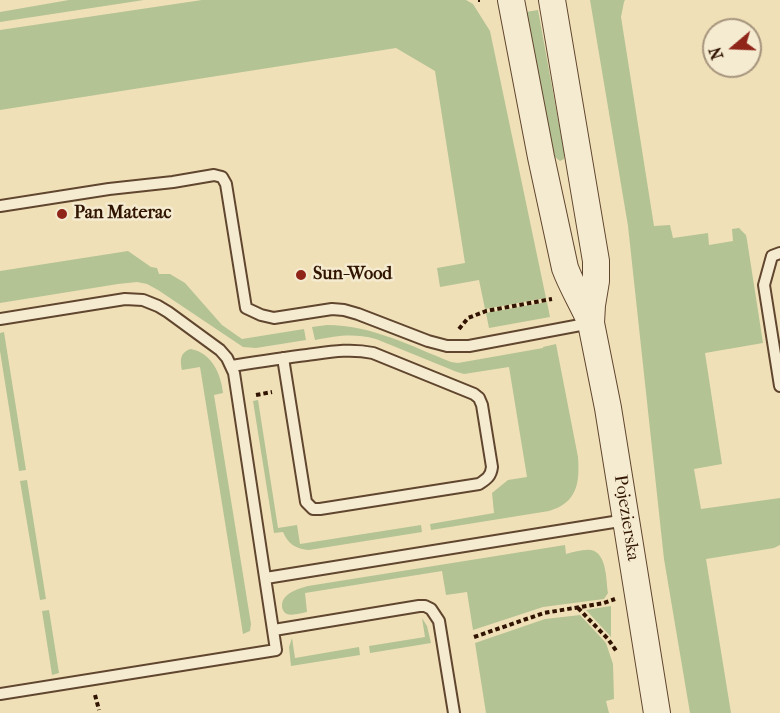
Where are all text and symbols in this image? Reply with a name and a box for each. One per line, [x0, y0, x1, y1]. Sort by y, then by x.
north arrow [702, 18, 762, 78]
text: N [705, 45, 727, 62]
place label: Pan Materac [74, 203, 171, 225]
marker: Pan Materac [55, 207, 69, 221]
place label: Sun-Wood [313, 264, 392, 286]
marker: Sun-Wood [294, 268, 308, 282]
street label: Pojezierska [609, 473, 643, 563]

